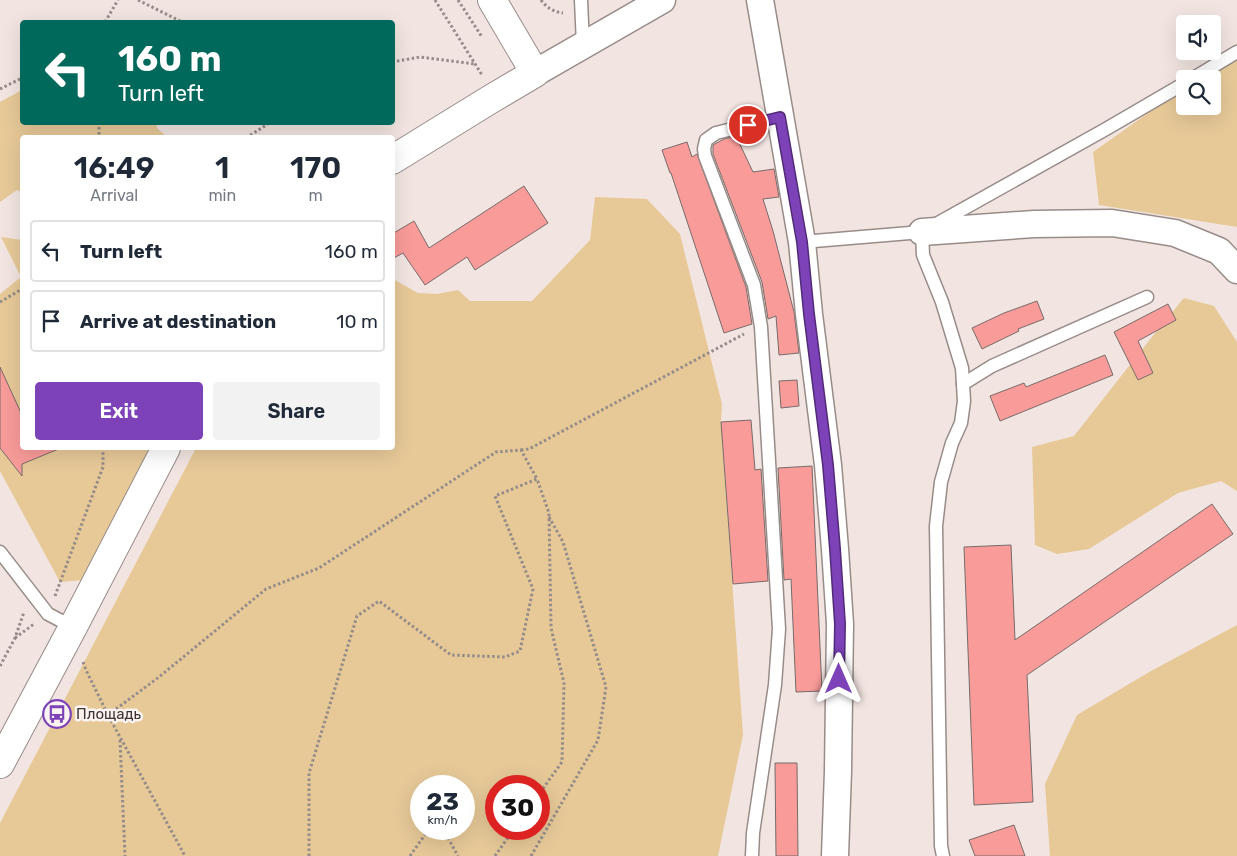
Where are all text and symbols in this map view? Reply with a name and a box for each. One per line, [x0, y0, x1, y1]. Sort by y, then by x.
map controls [1176, 15, 1221, 115]
button: sound [1176, 15, 1221, 60]
text: 160 m [118, 38, 222, 80]
icon: left [35, 40, 100, 105]
button: search [1176, 70, 1221, 115]
text: Turn left [118, 80, 204, 107]
pin [727, 104, 769, 146]
icon: arrive [734, 111, 762, 139]
text: 16:49 [74, 150, 155, 186]
text: 1 [215, 150, 229, 186]
text: 170 [290, 150, 341, 186]
text: Arrival [90, 186, 138, 205]
text: min [208, 186, 236, 205]
text: m [308, 186, 323, 205]
icon: left [37, 237, 65, 265]
text: Turn left [80, 240, 162, 263]
text: 160 m [325, 240, 378, 263]
icon: arrive [37, 307, 65, 335]
text: Arrive at destination [80, 310, 276, 333]
text: 10 m [336, 310, 378, 333]
button: Exit [35, 382, 203, 440]
button: Share [213, 382, 380, 440]
position arrow [812, 652, 864, 704]
bus stop icon: Площадь [42, 699, 72, 729]
place label: Площадь [76, 705, 141, 723]
speed limit sign: 30 [485, 775, 550, 840]
text: 23 [426, 787, 459, 816]
text: km/h [428, 813, 457, 827]

